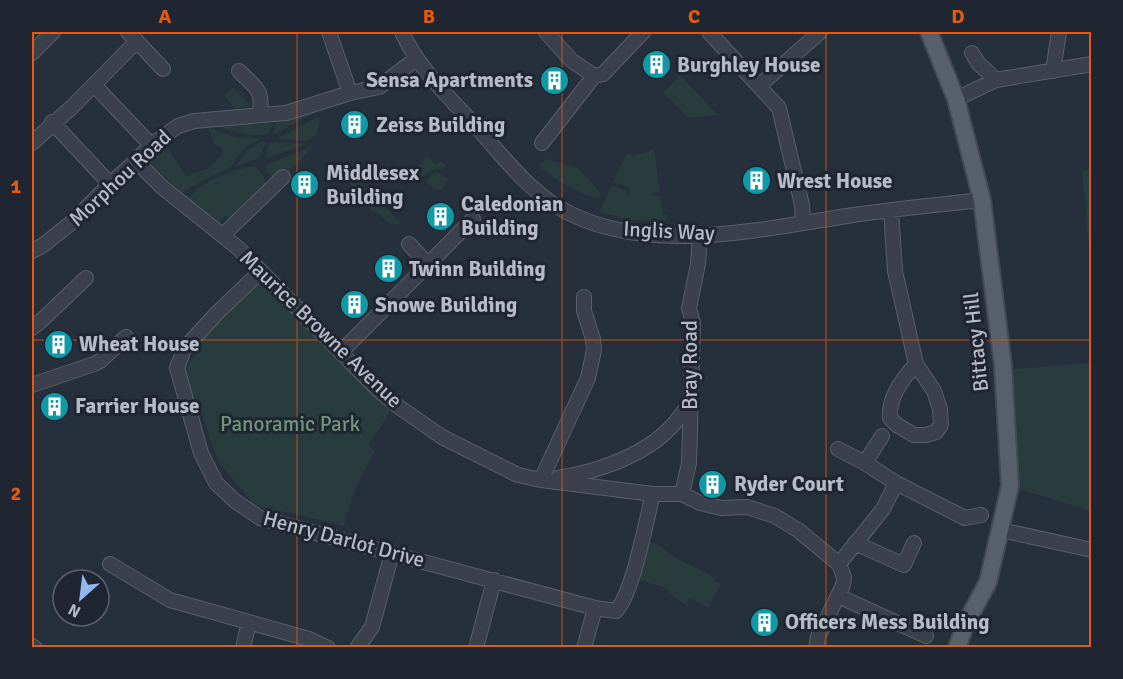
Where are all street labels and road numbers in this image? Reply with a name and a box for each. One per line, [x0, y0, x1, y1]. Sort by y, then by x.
street label: Morphou Road [64, 124, 176, 232]
street label: Inglis Way [623, 216, 716, 246]
street label: Maurice Browne Avenue [234, 245, 408, 413]
street label: Bittacy Hill [958, 291, 994, 393]
street label: Bray Road [677, 320, 703, 410]
street label: Henry Darlot Drive [260, 505, 428, 573]

